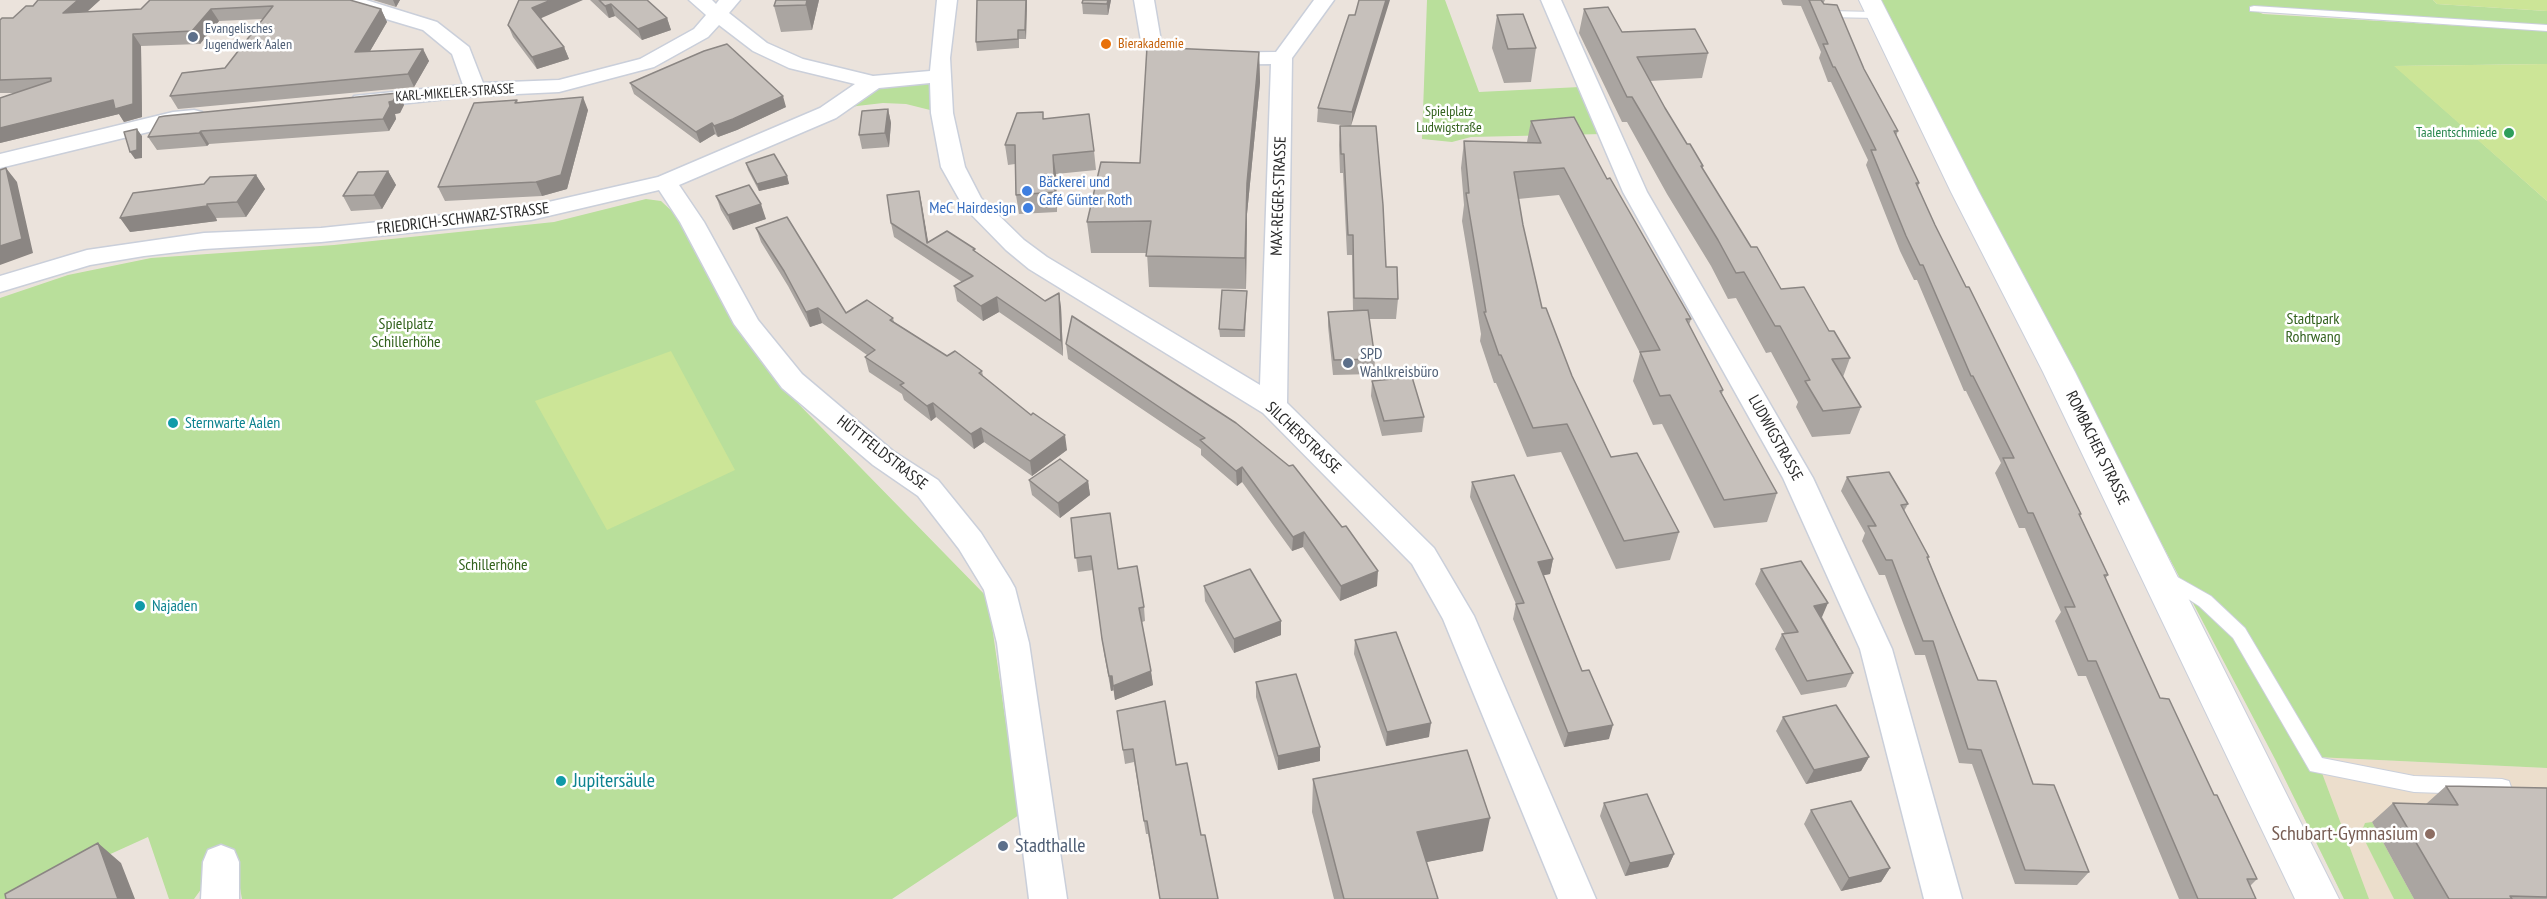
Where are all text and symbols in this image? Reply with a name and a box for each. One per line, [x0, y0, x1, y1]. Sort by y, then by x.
place label: Evangelisches Jugendwerk Aalen [205, 21, 292, 54]
marker: Evangelisches Jugendwerk Aalen [186, 30, 200, 44]
place label: Bierakademie [1118, 36, 1184, 52]
marker: Bierakademie [1099, 37, 1113, 51]
street label: KARL-MIKELER-STRASSE [395, 80, 515, 106]
park label: Spielplatz Ludwigstraße [1416, 104, 1482, 136]
place label: Taalentschmiede [2416, 125, 2497, 141]
marker: Taalentschmiede [2502, 126, 2516, 140]
street label: MAX-REGER-STRASSE [1267, 136, 1291, 256]
place label: Bäckerei und Café Günter Roth [1039, 172, 1132, 210]
marker: Bäckerei und Café Günter Roth [1020, 184, 1034, 198]
place label: MeC Hairdesign [929, 198, 1016, 218]
street label: FRIEDRICH-SCHWARZ-STRASSE [376, 199, 550, 239]
marker: MeC Hairdesign [1021, 201, 1035, 215]
park label: Stadtpark Rohrwang [2285, 309, 2341, 347]
park label: Spielplatz Schillerhöhe [371, 314, 441, 352]
place label: SPD Wahlkreisbüro [1360, 344, 1439, 382]
marker: SPD Wahlkreisbüro [1341, 356, 1355, 370]
street label: ROMBACHER STRASSE [2061, 388, 2133, 508]
street label: LUDWIGSTRASSE [1744, 392, 1806, 484]
street label: SILCHERSTRASSE [1261, 398, 1345, 478]
street label: HÜTTFELDSTRASSE [833, 412, 931, 494]
place label: Sternwarte Aalen [185, 413, 280, 433]
marker: Sternwarte Aalen [166, 416, 180, 430]
park label: Schillerhöhe [458, 555, 528, 575]
place label: Najaden [152, 596, 197, 616]
marker: Najaden [133, 599, 147, 613]
place label: Jupitersäule [573, 769, 655, 793]
marker: Jupitersäule [554, 774, 568, 788]
place label: Schubart-Gymnasium [2271, 822, 2418, 846]
marker: Schubart-Gymnasium [2423, 827, 2437, 841]
place label: Stadthalle [1015, 834, 1086, 858]
marker: Stadthalle [996, 839, 1010, 853]

